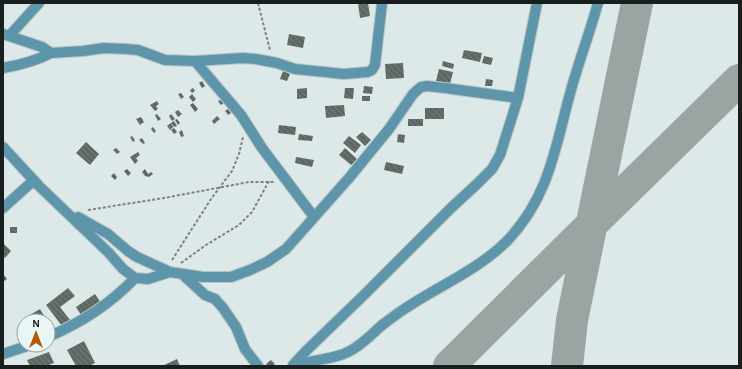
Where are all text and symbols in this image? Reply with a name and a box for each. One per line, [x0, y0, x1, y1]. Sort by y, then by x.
north arrow [16, 313, 56, 353]
text: N [32, 318, 40, 329]

